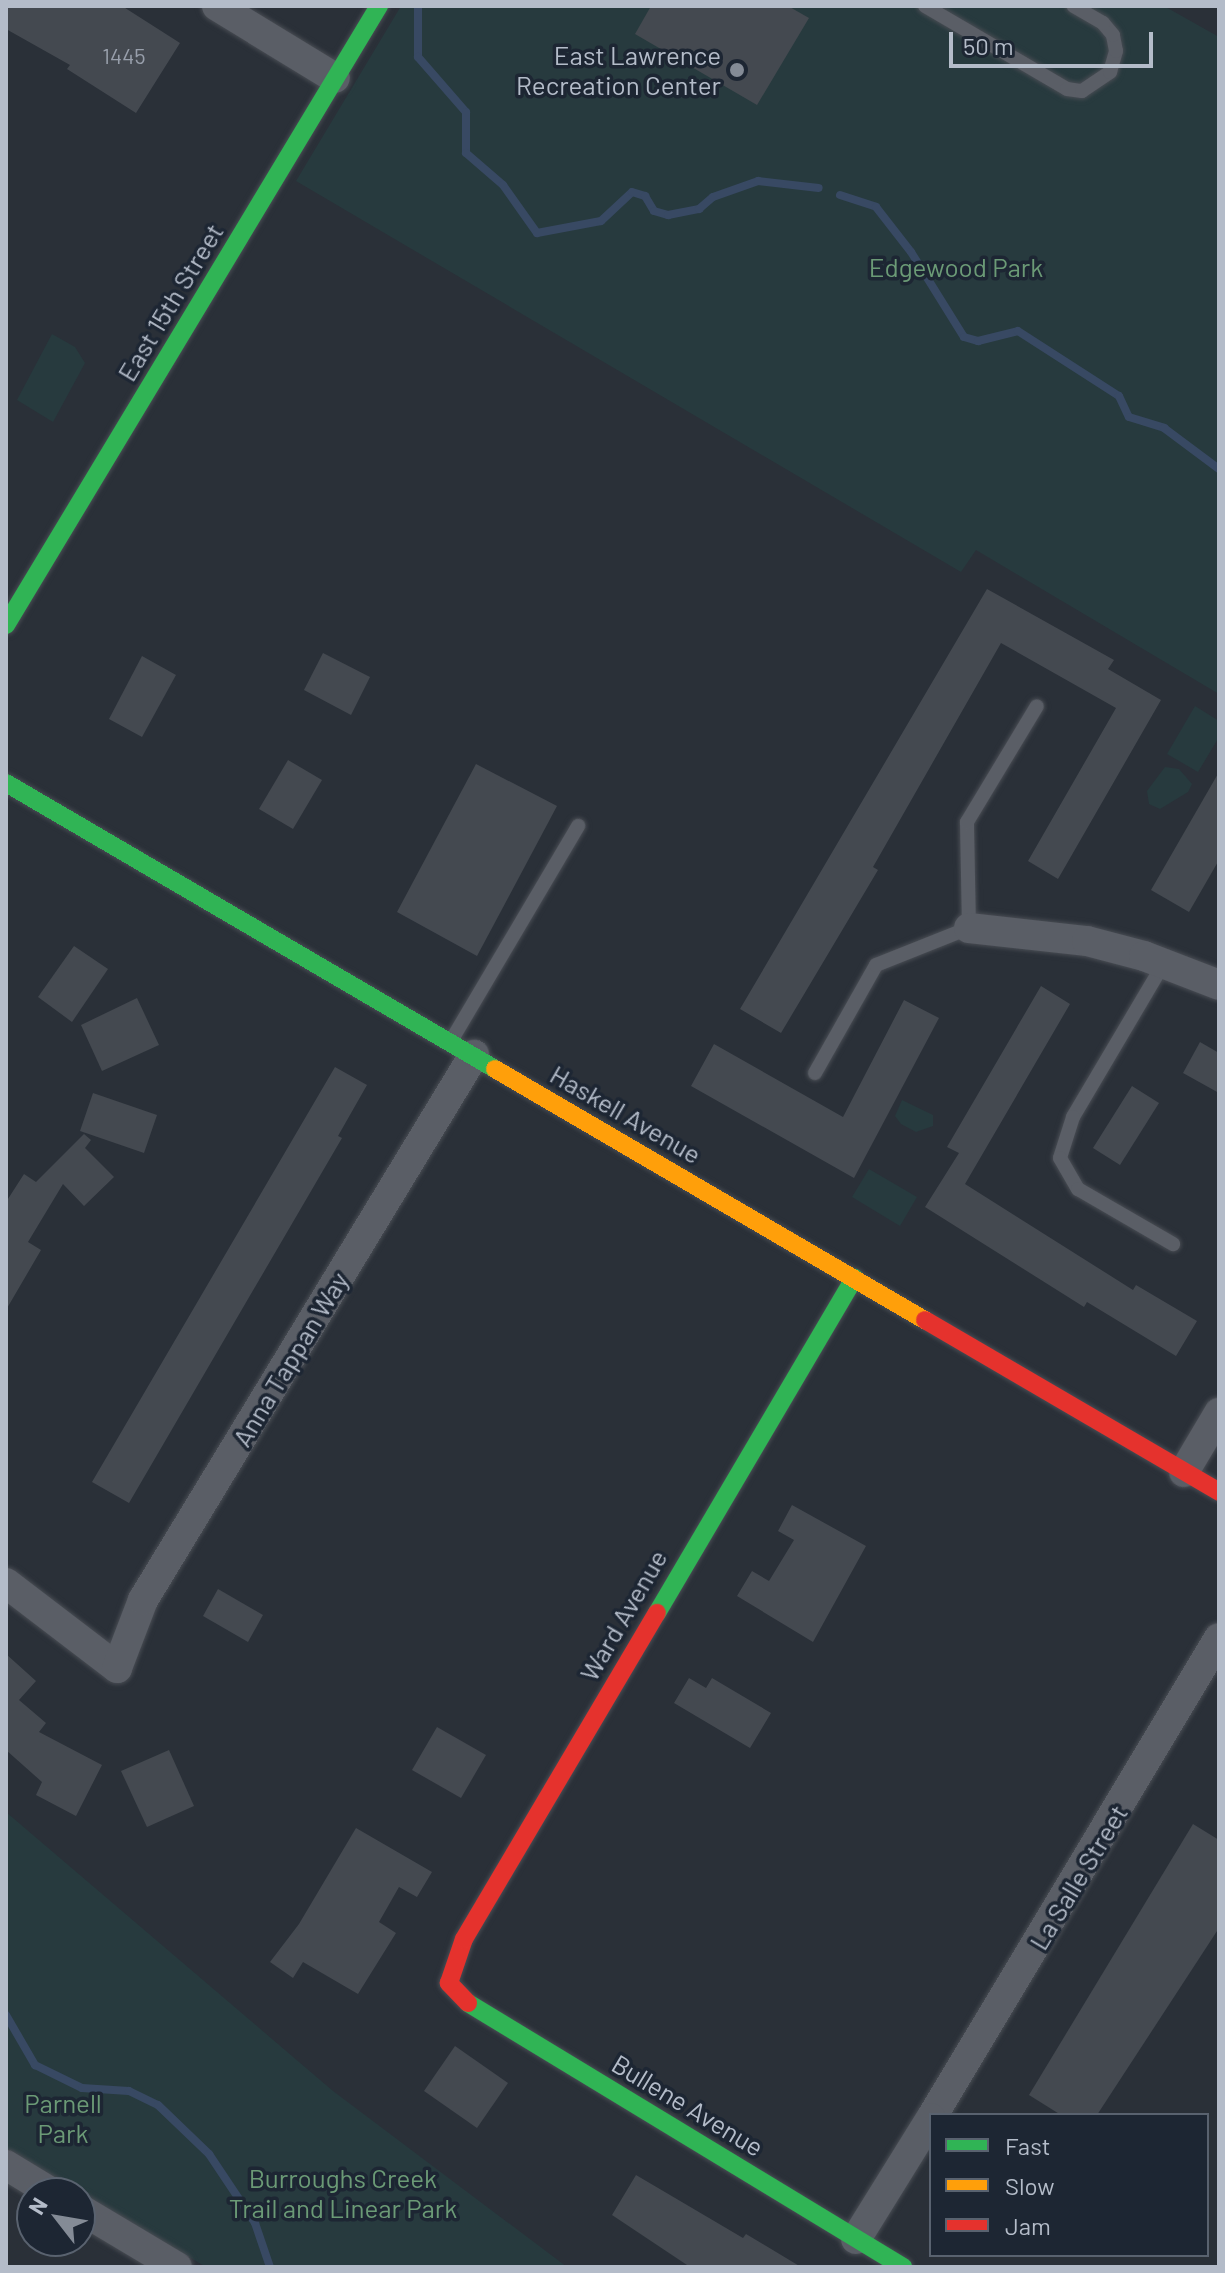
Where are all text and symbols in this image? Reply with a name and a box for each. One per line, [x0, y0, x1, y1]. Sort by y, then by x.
scale bar [953, 16, 1157, 66]
text: 50 m [963, 31, 1014, 60]
place label: East Lawrence Recreation Center [516, 39, 721, 100]
house number: 1445 [102, 43, 146, 69]
marker: East Lawrence Recreation Center [728, 61, 746, 79]
street label: East 15th Street [111, 218, 229, 386]
park label: Edgewood Park [869, 251, 1043, 283]
street label: Haskell Avenue [545, 1058, 707, 1170]
street label: Anna Tappan Way [226, 1266, 354, 1452]
street label: Ward Avenue [573, 1544, 673, 1686]
street label: La Salle Street [1022, 1799, 1134, 1955]
street label: Bullene Avenue [607, 2048, 769, 2162]
park label: Parnell Park [24, 2087, 102, 2148]
legend [929, 2113, 1209, 2257]
text: Fast [1005, 2131, 1050, 2160]
park label: Burroughs Creek Trail and Linear Park [229, 2162, 457, 2224]
text: Slow [1005, 2171, 1054, 2200]
north arrow [16, 2177, 96, 2257]
text: N [22, 2193, 52, 2219]
text: Jam [1005, 2211, 1051, 2240]

